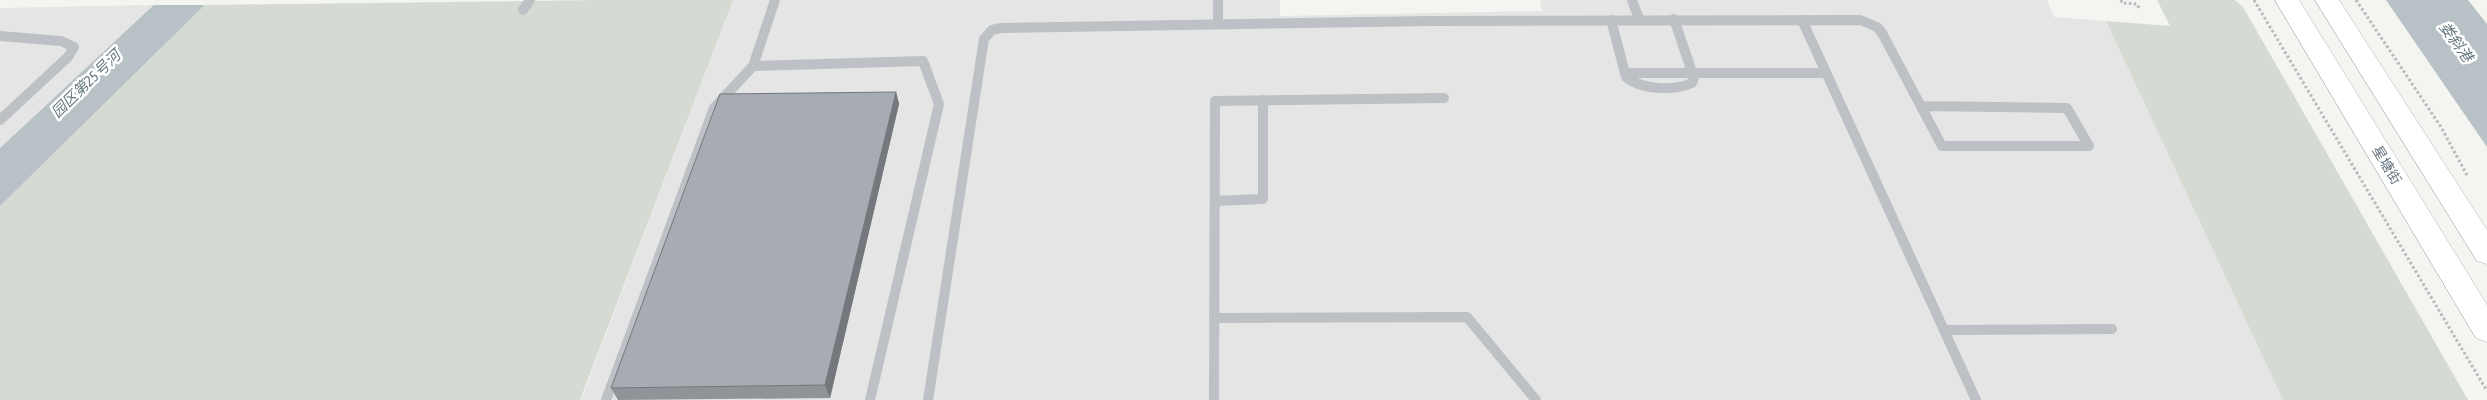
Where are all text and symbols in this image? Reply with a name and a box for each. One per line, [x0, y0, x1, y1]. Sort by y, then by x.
water label: 娄斜港 [2436, 19, 2478, 67]
water label: 园区第25号河 [48, 44, 126, 121]
street label: 星塘街 [2369, 143, 2405, 187]

